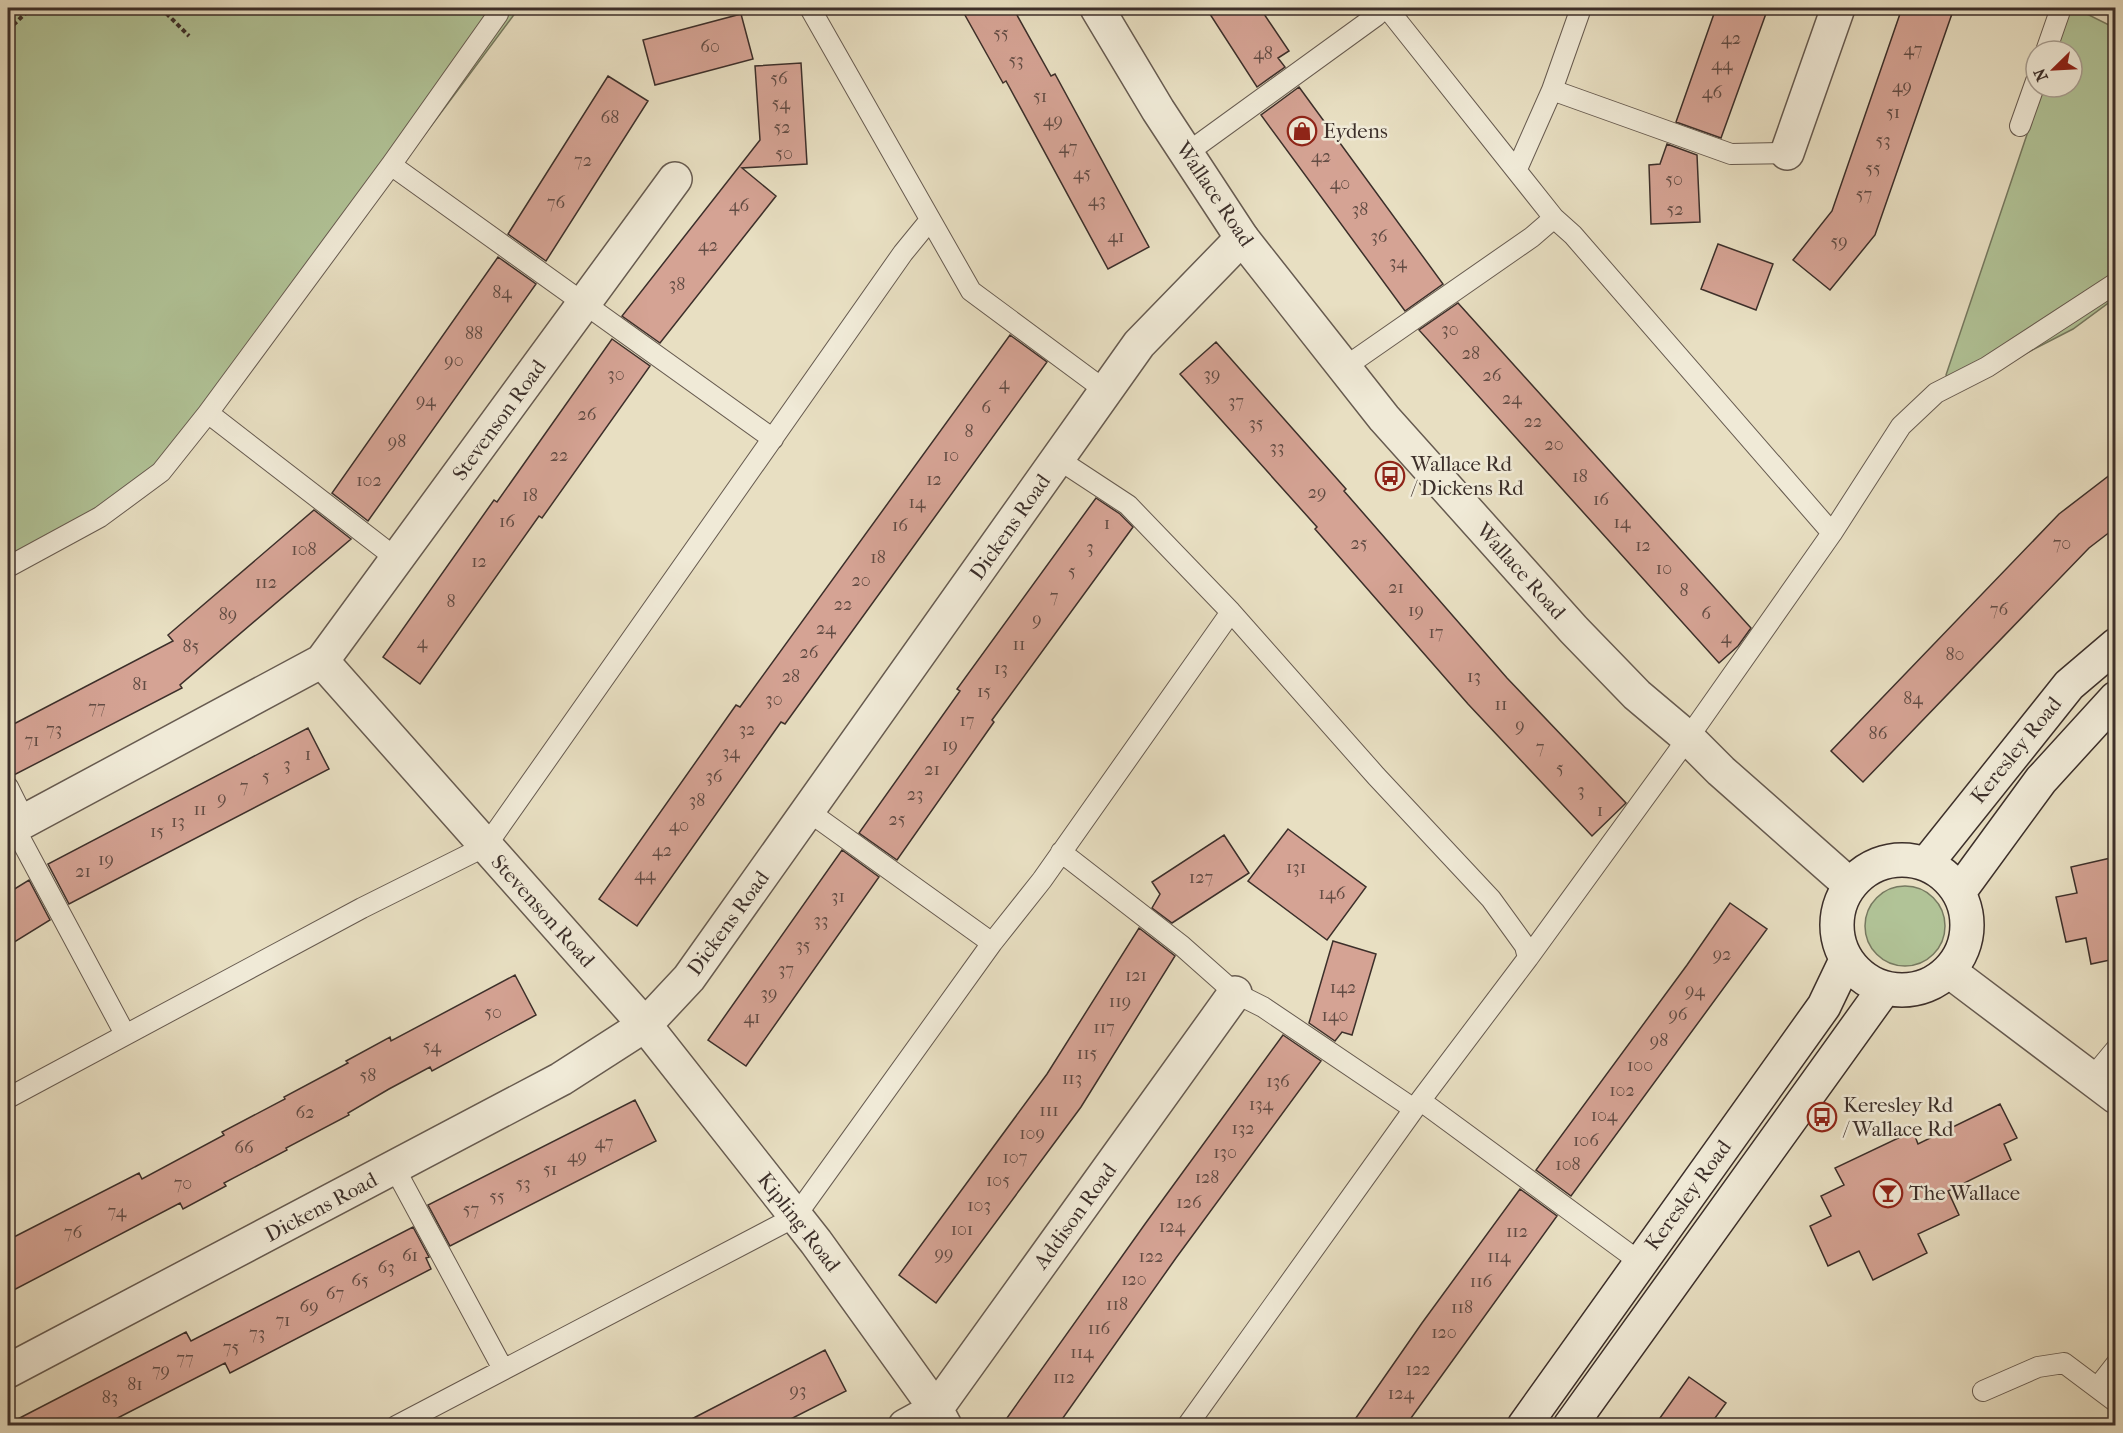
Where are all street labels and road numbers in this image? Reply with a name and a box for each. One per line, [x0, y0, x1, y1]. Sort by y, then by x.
street label: Wallace Road [1171, 136, 1259, 251]
street label: Stevenson Road [447, 355, 551, 485]
street label: Dickens Road [965, 469, 1056, 584]
street label: Wallace Road [1471, 517, 1571, 624]
street label: Keresley Road [1966, 691, 2067, 808]
street label: Stevenson Road [486, 850, 600, 973]
street label: Dickens Road [682, 866, 774, 980]
street label: Keresley Road [1640, 1135, 1736, 1255]
street label: Addison Road [1028, 1158, 1122, 1274]
street label: Dickens Road [261, 1167, 382, 1247]
street label: Kipling Road [753, 1168, 846, 1277]

